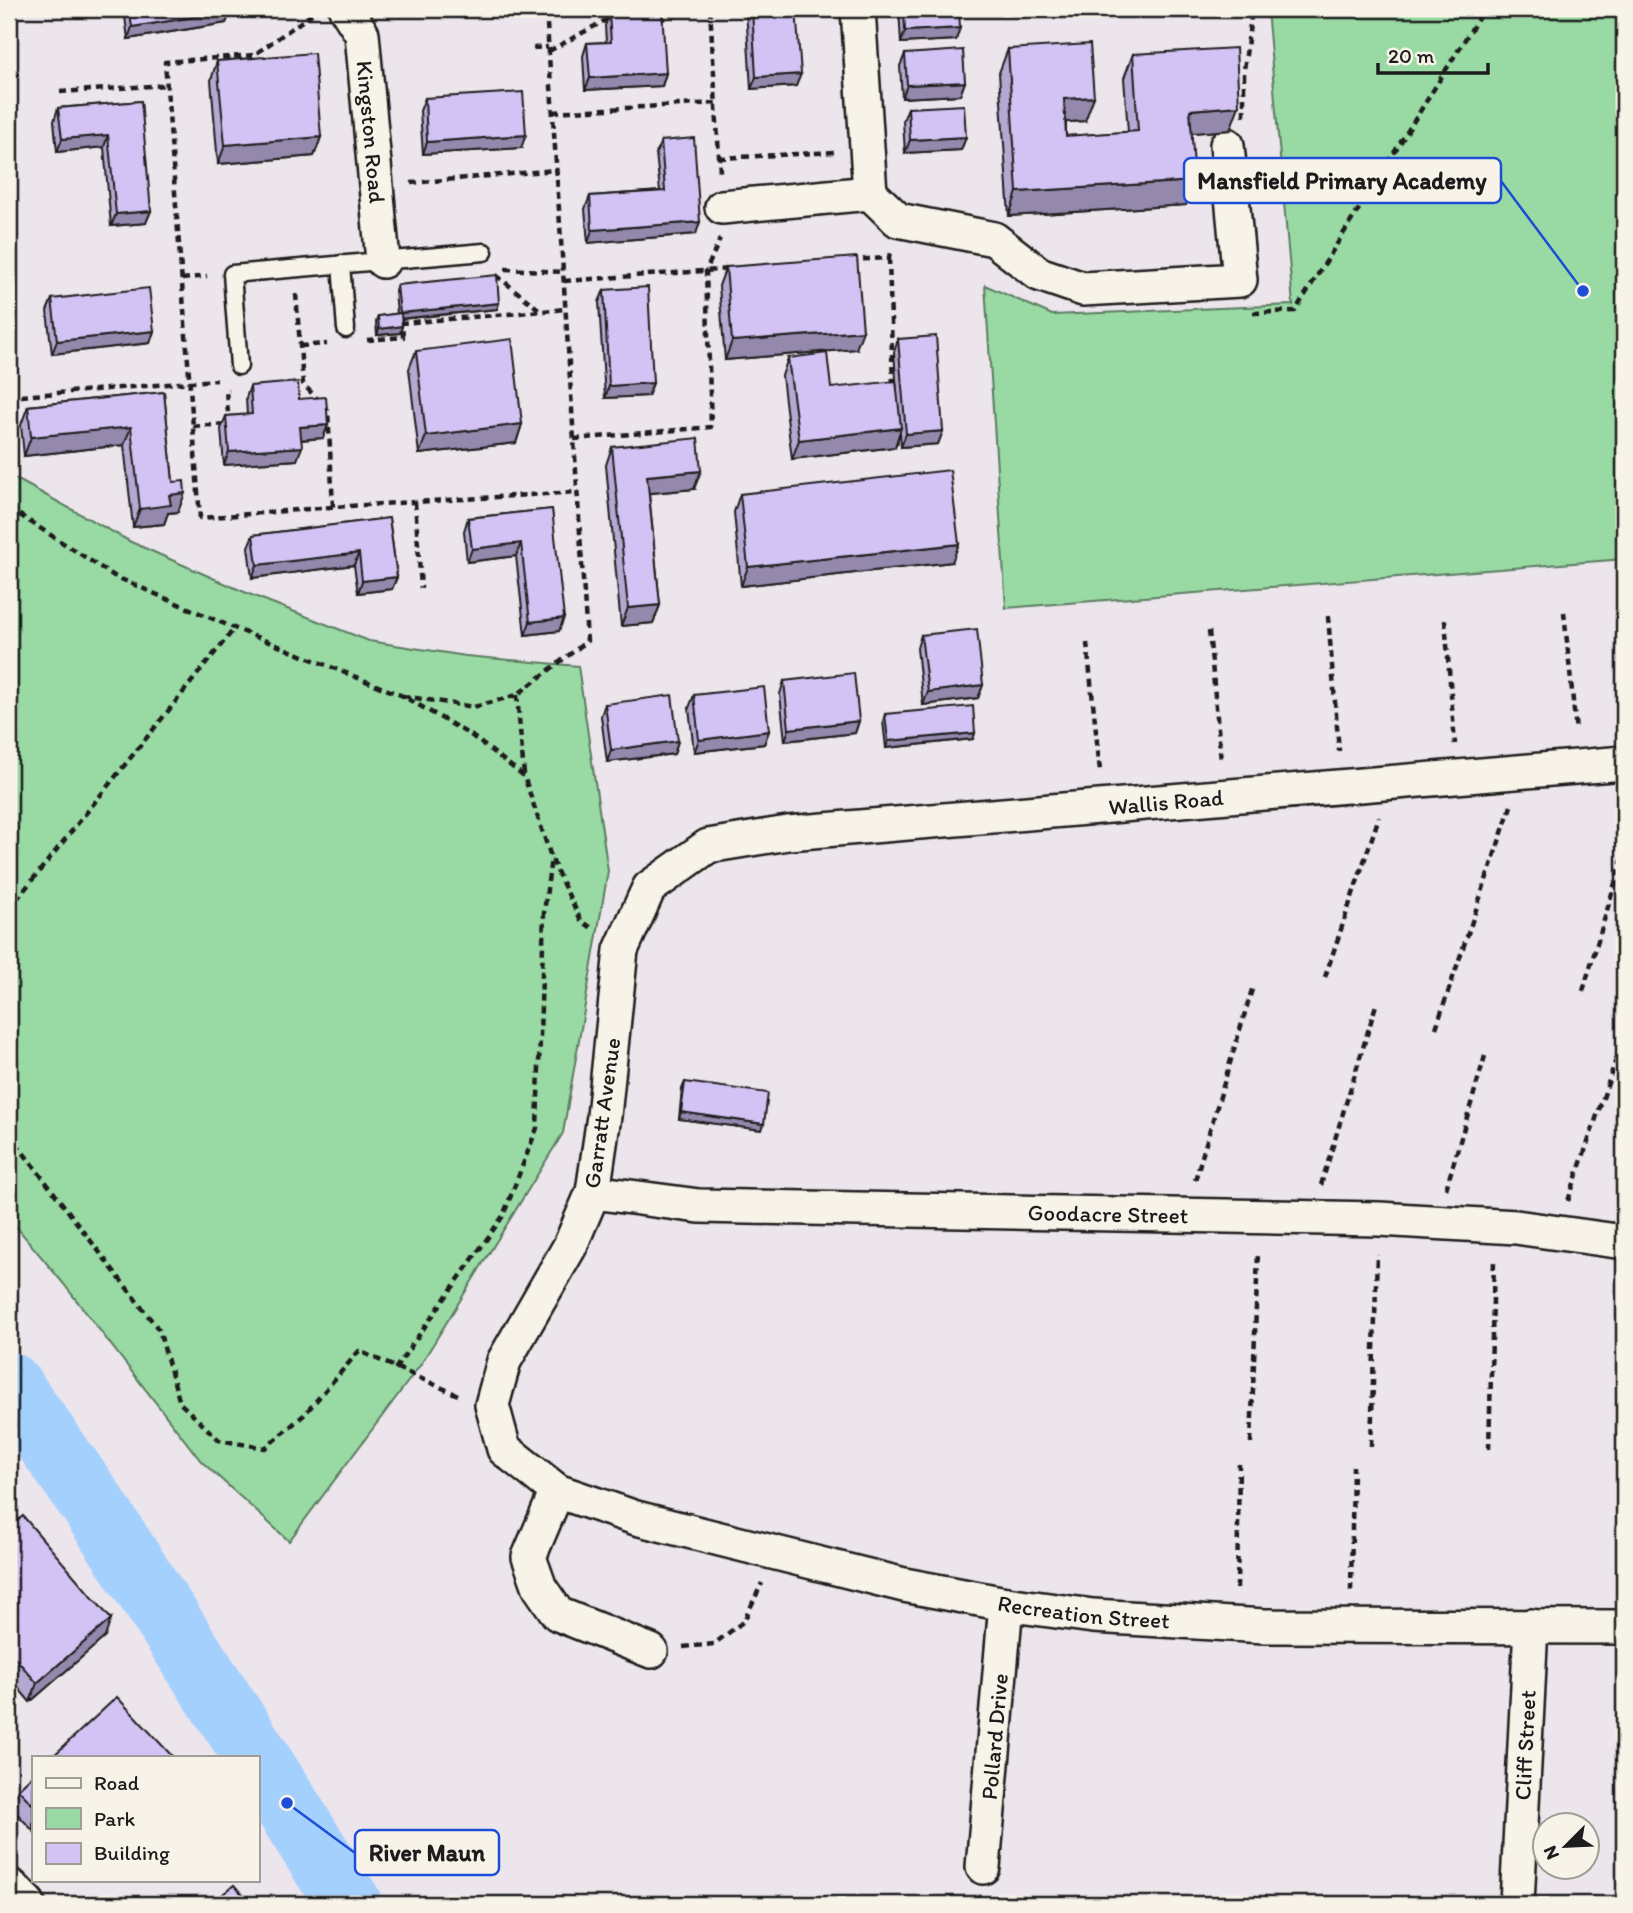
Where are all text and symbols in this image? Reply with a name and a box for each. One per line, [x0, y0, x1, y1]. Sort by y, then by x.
scale bar [1378, 32, 1488, 76]
text: 20 m [1388, 43, 1435, 68]
street label: Kingston Road [351, 59, 392, 205]
callout: Mansfield Primary Academy [1184, 158, 1501, 203]
text: Mansfield Primary Academy [1197, 166, 1487, 196]
street label: Wallis Road [1107, 783, 1225, 821]
street label: Garratt Avenue [578, 1036, 626, 1190]
street label: Goodacre Street [1027, 1198, 1189, 1229]
street label: Recreation Street [995, 1589, 1171, 1634]
street label: Pollard Drive [975, 1672, 1014, 1801]
street label: Cliff Street [1508, 1689, 1542, 1801]
legend [32, 1756, 259, 1882]
text: Road [94, 1770, 140, 1795]
text: Park [94, 1806, 136, 1831]
north arrow [1532, 1812, 1602, 1882]
callout: River Maun [355, 1830, 499, 1875]
text: River Maun [369, 1838, 486, 1867]
text: Building [94, 1840, 170, 1865]
text: N [1538, 1842, 1564, 1863]

